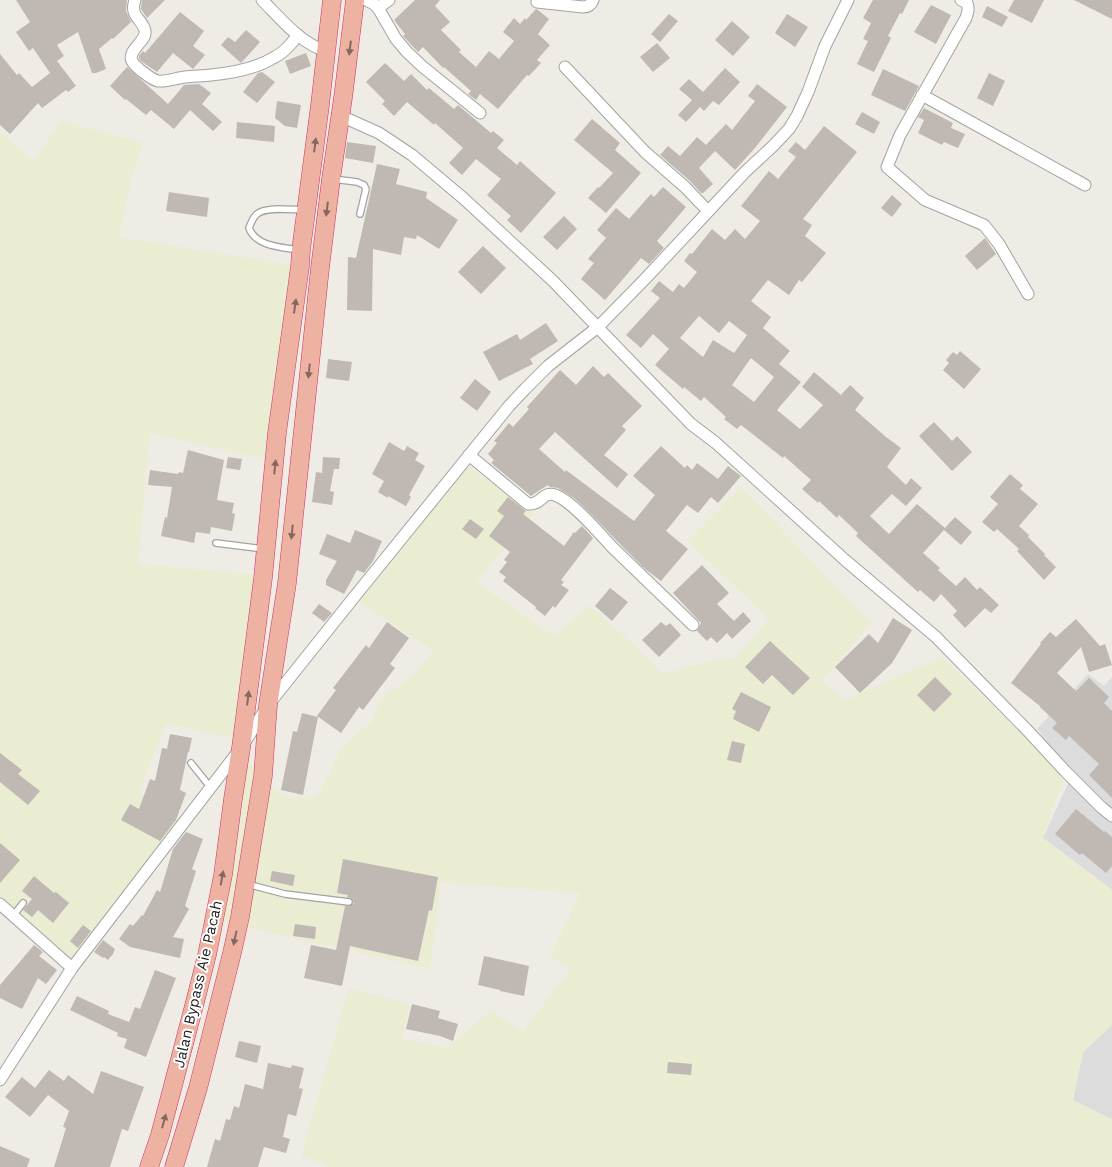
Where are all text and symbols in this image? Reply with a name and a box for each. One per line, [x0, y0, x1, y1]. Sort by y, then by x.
one-way arrow [345, 41, 353, 57]
one-way arrow [311, 137, 319, 153]
one-way arrow [323, 202, 331, 218]
one-way arrow [291, 298, 299, 314]
one-way arrow [305, 363, 313, 379]
one-way arrow [271, 459, 279, 475]
one-way arrow [288, 525, 296, 541]
one-way arrow [244, 690, 252, 706]
one-way arrow [218, 869, 226, 885]
street label: Jalan Bypass Aie Pacah [170, 898, 226, 1070]
one-way arrow [231, 930, 239, 945]
one-way arrow [160, 1113, 168, 1128]

